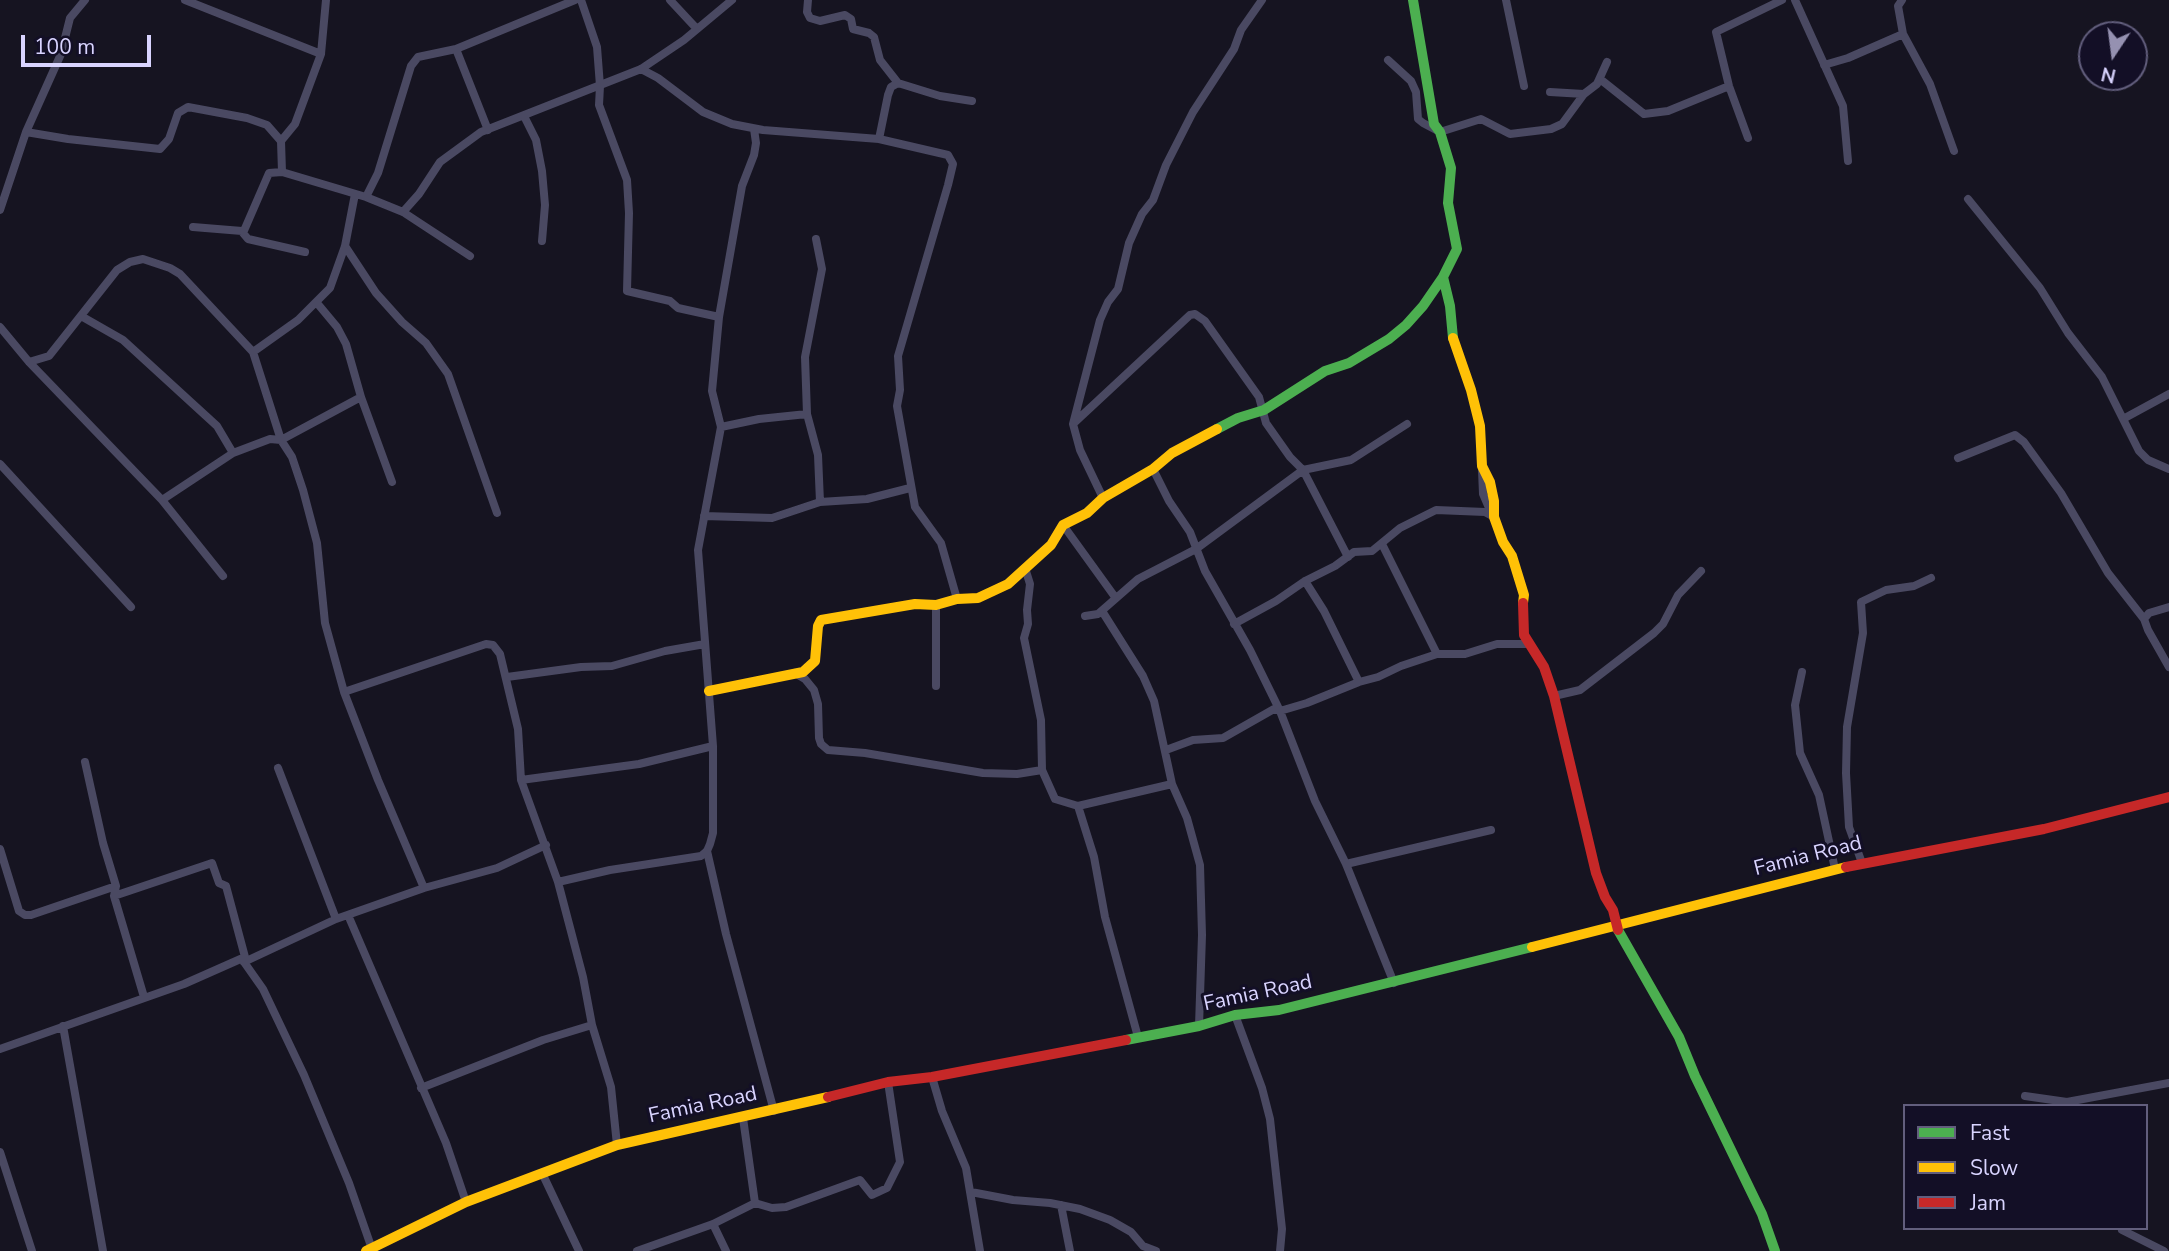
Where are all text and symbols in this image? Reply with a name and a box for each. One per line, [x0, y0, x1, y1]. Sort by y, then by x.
scale bar [24, 21, 154, 65]
north arrow [2078, 21, 2148, 91]
text: 100 m [34, 33, 95, 61]
text: N [2099, 60, 2119, 89]
street label: Famia Road [1751, 831, 1865, 883]
street label: Famia Road [1201, 970, 1315, 1018]
street label: Famia Road [646, 1082, 760, 1130]
legend [1903, 1104, 2148, 1230]
text: Fast [1970, 1119, 2010, 1147]
text: Slow [1970, 1154, 2018, 1182]
text: Jam [1970, 1189, 2006, 1217]

